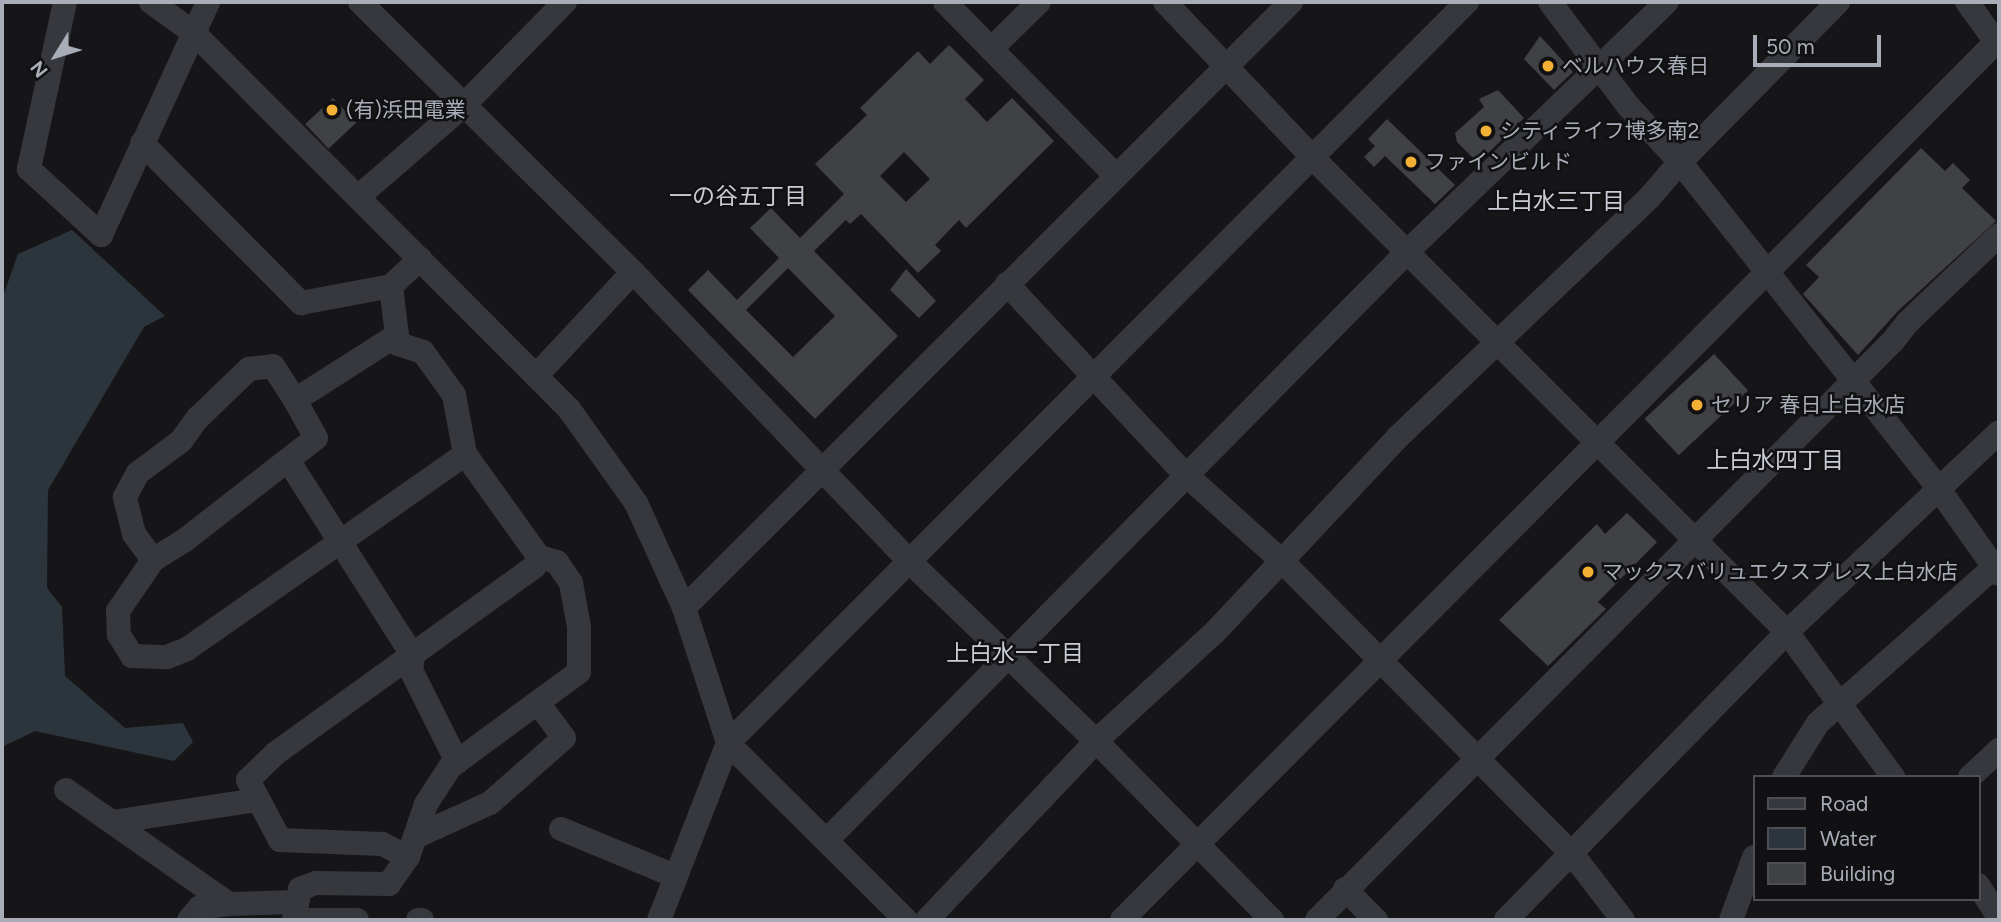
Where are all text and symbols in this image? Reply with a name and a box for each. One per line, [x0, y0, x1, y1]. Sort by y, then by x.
north arrow [21, 21, 91, 91]
scale bar [1756, 21, 1884, 65]
text: 50 m [1766, 34, 1815, 59]
place label: ベルハウス春日 [1562, 53, 1709, 79]
text: N [25, 56, 53, 82]
marker: ベルハウス春日 [1540, 58, 1556, 74]
place label: (有)浜田電業 [346, 97, 466, 123]
marker: (有)浜田電業 [324, 102, 340, 118]
place label: シティライフ博多南2 [1500, 118, 1701, 144]
marker: シティライフ博多南2 [1478, 123, 1494, 139]
place label: ファインビルド [1425, 149, 1572, 175]
marker: ファインビルド [1403, 154, 1419, 170]
district label: 一の谷五丁目 [669, 182, 807, 210]
district label: 上白水三丁目 [1487, 187, 1625, 215]
place label: セリア 春日上白水店 [1711, 392, 1905, 418]
marker: セリア 春日上白水店 [1689, 397, 1705, 413]
district label: 上白水四丁目 [1706, 446, 1844, 474]
place label: マックスバリュエクスプレス上白水店 [1602, 559, 1959, 585]
marker: マックスバリュエクスプレス上白水店 [1580, 564, 1596, 580]
district label: 上白水一丁目 [946, 639, 1084, 667]
legend [1752, 775, 1980, 901]
text: Road [1820, 791, 1868, 816]
text: Water [1820, 826, 1876, 851]
text: Building [1820, 861, 1895, 886]

